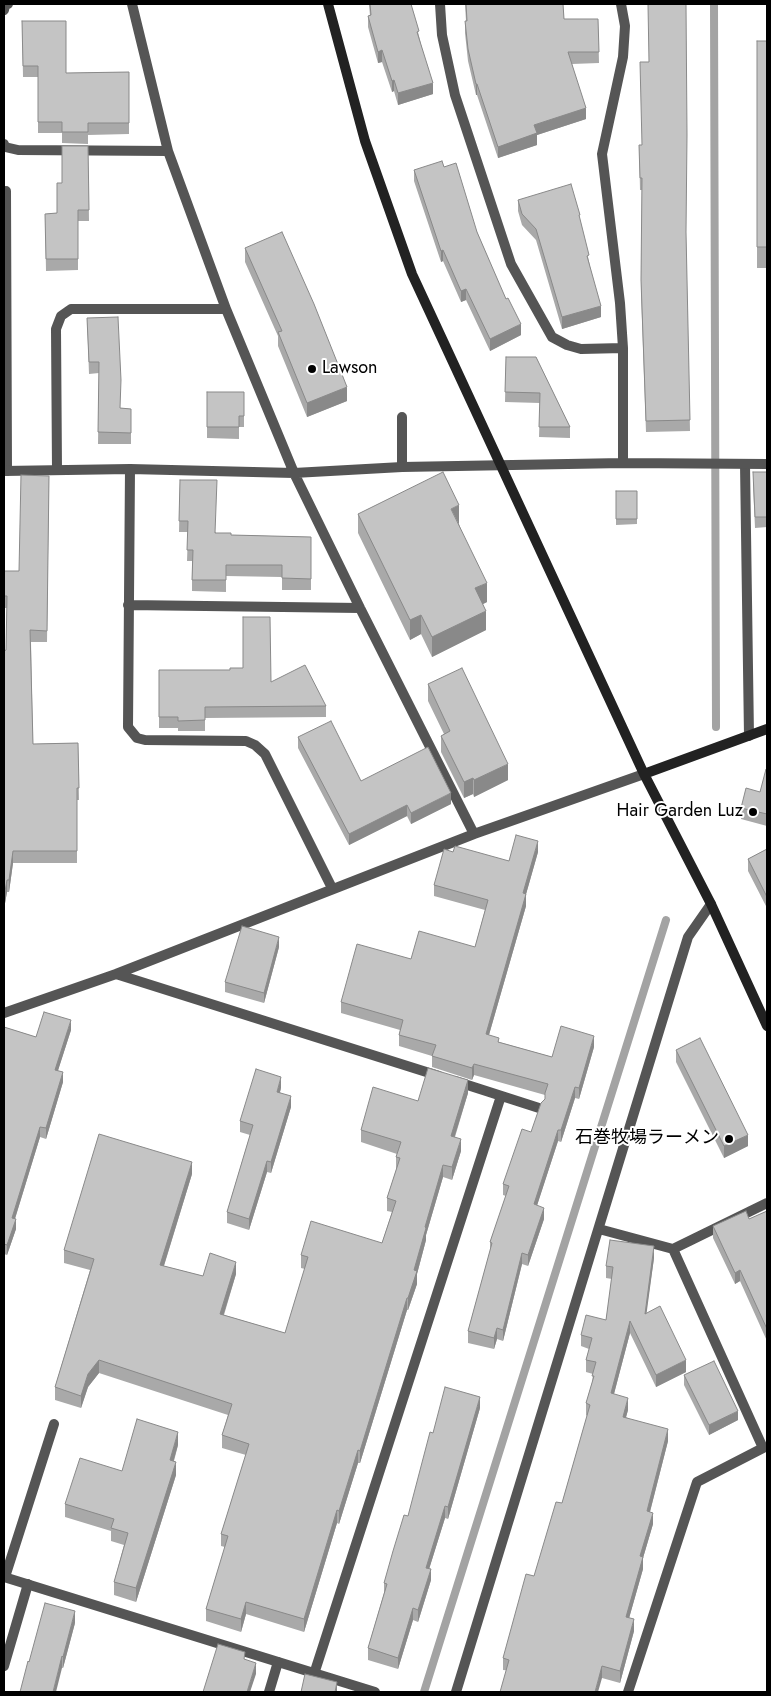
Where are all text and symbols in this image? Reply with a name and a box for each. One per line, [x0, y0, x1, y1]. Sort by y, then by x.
place label: Lawson [322, 358, 377, 380]
marker: Lawson [306, 363, 318, 375]
place label: Hair Garden Luz [617, 801, 743, 823]
marker: Hair Garden Luz [747, 806, 759, 818]
place label: 石巻牧場ラーメン [575, 1128, 719, 1150]
marker: 石巻牧場ラーメン [723, 1133, 735, 1145]

